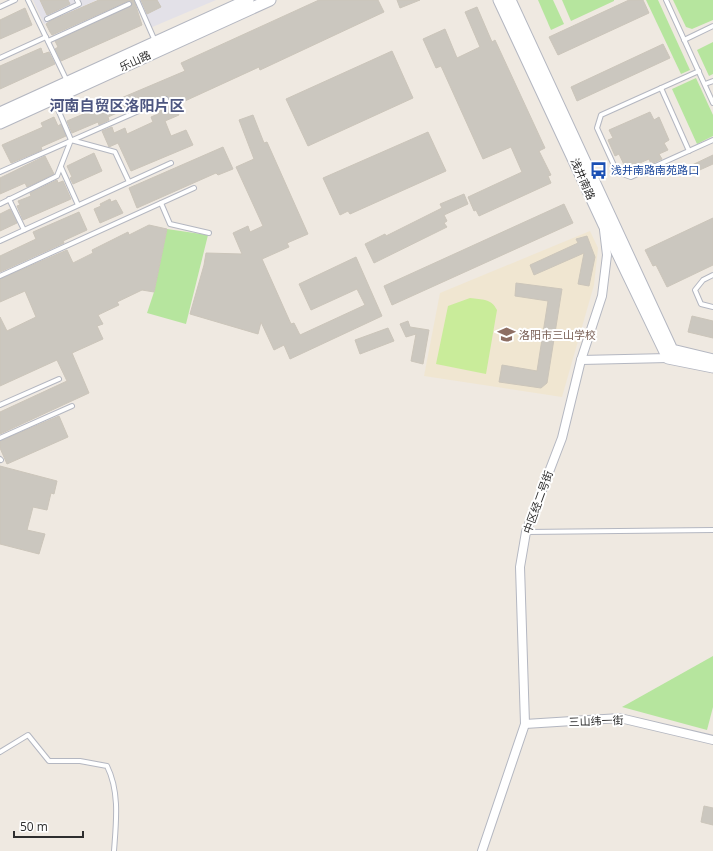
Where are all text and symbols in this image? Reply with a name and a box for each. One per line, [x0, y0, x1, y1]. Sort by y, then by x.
street label: 乐山路 [117, 47, 153, 74]
district label: 河南自贸区洛阳片区 [49, 95, 185, 115]
street label: 浅井南路 [568, 156, 599, 202]
bus stop icon: 浅井南路南苑路口 [588, 160, 608, 180]
place label: 浅井南路南苑路口 [611, 162, 699, 177]
school or university icon: 洛阳市三山学校 [496, 325, 516, 345]
place label: 洛阳市三山学校 [519, 327, 596, 342]
street label: 中区经二号街 [519, 468, 556, 535]
street label: 三山纬一街 [568, 712, 624, 729]
scale bar [14, 813, 83, 839]
text: 50 m [20, 818, 48, 835]

